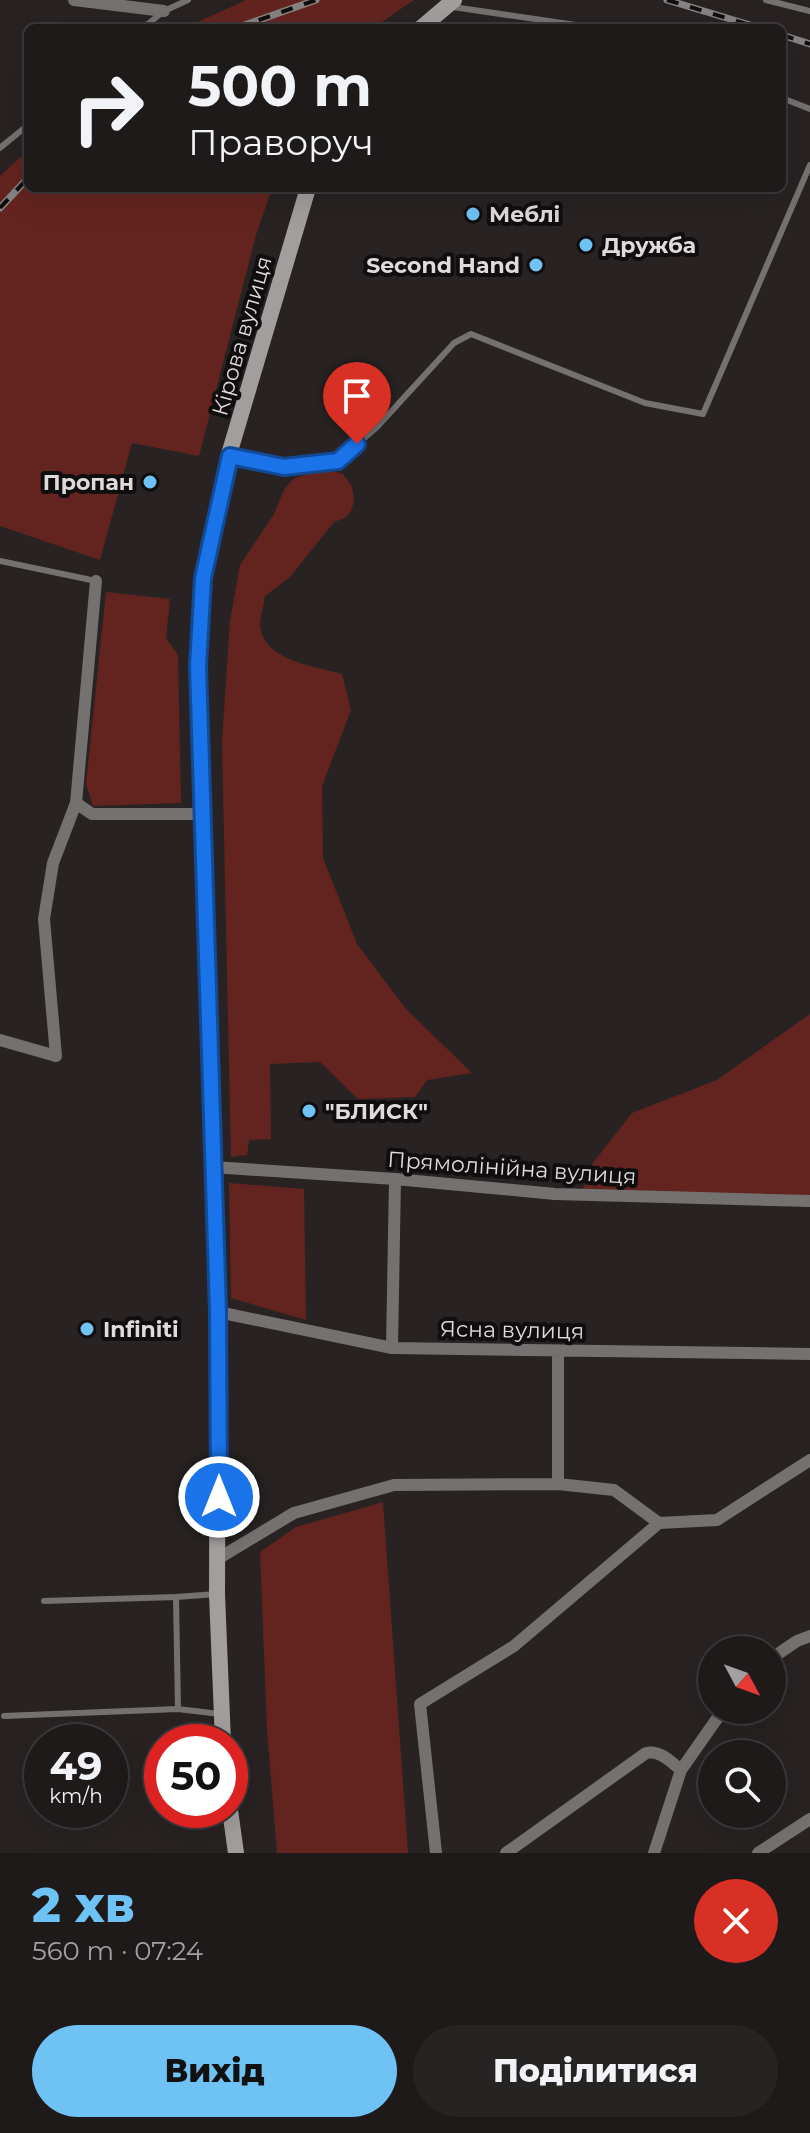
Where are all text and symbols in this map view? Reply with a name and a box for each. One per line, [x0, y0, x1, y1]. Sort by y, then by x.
text: 500 m [188, 52, 372, 120]
icon: right [56, 56, 160, 160]
text: Праворуч [188, 120, 374, 164]
place label: Меблі [489, 201, 560, 228]
marker: Меблі [464, 205, 482, 223]
place label: Дружба [602, 232, 696, 259]
marker: Дружба [577, 236, 595, 254]
place label: Second Hand [366, 252, 520, 279]
street label: Кірова вулиця [206, 253, 278, 419]
marker: Second Hand [527, 256, 545, 274]
pin [323, 362, 391, 444]
icon: arrive [335, 374, 379, 418]
place label: Пропан [43, 469, 134, 496]
marker: Пропан [141, 473, 159, 491]
place label: "БЛИСК" [325, 1098, 428, 1125]
marker: "БЛИСК" [300, 1102, 318, 1120]
street label: Прямолінійна вулиця [387, 1146, 637, 1190]
street label: Ясна вулиця [440, 1315, 584, 1345]
place label: Infiniti [103, 1316, 179, 1343]
marker: Infiniti [78, 1320, 96, 1338]
position arrow [177, 1455, 261, 1539]
north arrow [698, 1636, 786, 1724]
map controls [698, 1636, 786, 1828]
speed limit sign: 50 [144, 1724, 248, 1828]
button: search [698, 1740, 786, 1828]
text: 49 [50, 1741, 102, 1790]
text: km/h [49, 1784, 103, 1808]
text: 2 хв [32, 1876, 135, 1934]
button: close [694, 1879, 778, 1963]
text: 560 m · 07:24 [32, 1935, 203, 1967]
button: Вихід [32, 2025, 397, 2117]
button: Поділитися [413, 2025, 778, 2117]

